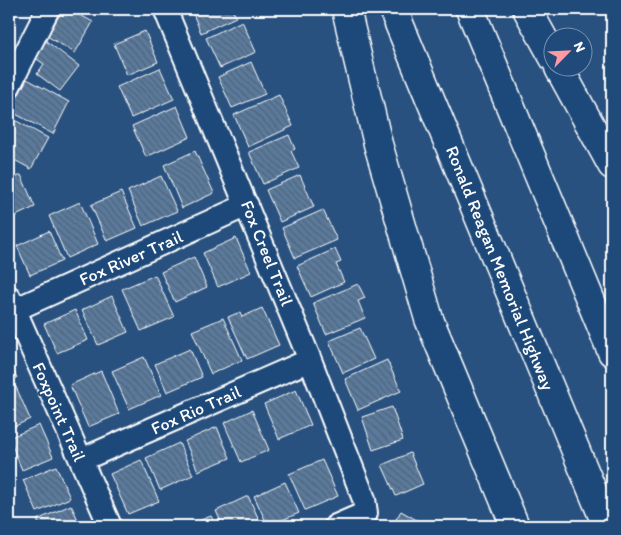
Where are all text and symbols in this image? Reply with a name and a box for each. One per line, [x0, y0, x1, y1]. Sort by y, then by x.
north arrow [544, 28, 594, 78]
text: N [570, 39, 589, 55]
street label: Ronald Reagan Memorial Highway [441, 143, 559, 394]
street label: Fox Creel Trail [236, 197, 298, 309]
street label: Fox River Trail [76, 225, 186, 291]
street label: Foxpoint Trail [27, 359, 91, 465]
street label: Fox Rio Trail [148, 380, 244, 440]

